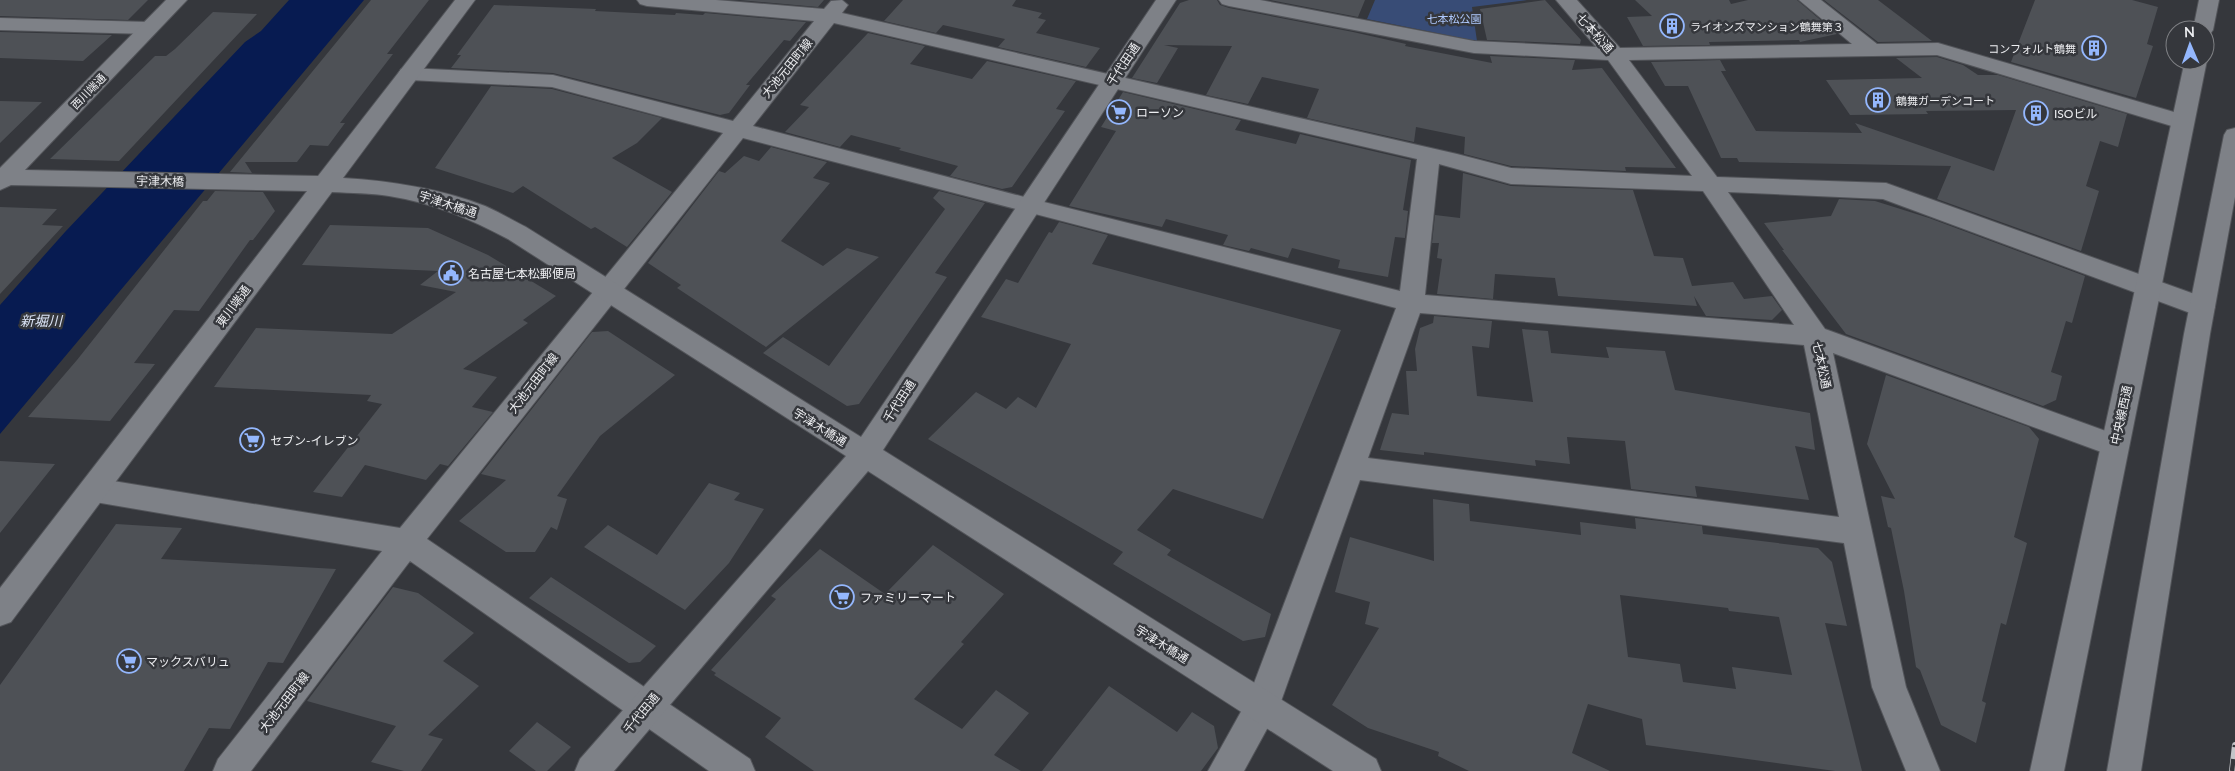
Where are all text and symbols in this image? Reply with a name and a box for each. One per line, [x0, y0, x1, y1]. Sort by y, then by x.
street label: 七本松通 [1573, 10, 1617, 56]
park label: 七本松公園 [1427, 12, 1482, 25]
building icon: ライオンズマンション鶴舞第３ [1659, 13, 1685, 39]
place label: ライオンズマンション鶴舞第３ [1690, 20, 1844, 33]
north arrow [2165, 20, 2215, 70]
text: N [2184, 23, 2195, 40]
street label: 大池元田町線 [759, 35, 815, 101]
building icon: コンフォルト鶴舞 [2081, 35, 2107, 61]
street label: 千代田通 [1103, 40, 1143, 88]
place label: コンフォルト鶴舞 [1988, 42, 2076, 55]
street label: 西川端通 [68, 71, 108, 111]
building icon: 鶴舞ガーデンコート [1865, 87, 1891, 113]
place label: 鶴舞ガーデンコート [1896, 94, 1995, 107]
supermarket icon: ローソン [1106, 99, 1132, 125]
building icon: ISOビル [2023, 100, 2049, 126]
place label: ローソン [1136, 105, 1184, 120]
place label: ISOビル [2054, 106, 2097, 121]
street label: 宇津木橋 [136, 173, 184, 189]
street label: 宇津木橋通 [417, 188, 479, 220]
public building icon: 名古屋七本松郵便局 [438, 260, 464, 286]
place label: 名古屋七本松郵便局 [468, 266, 576, 281]
street label: 東川端通 [213, 282, 253, 330]
water label: 新堀川 [20, 312, 64, 329]
street label: 七本松通 [1810, 340, 1834, 390]
street label: 大池元田町線 [505, 350, 561, 416]
street label: 千代田通 [880, 377, 918, 425]
street label: 中央線西通 [2107, 384, 2135, 446]
street label: 宇津木橋通 [791, 405, 849, 449]
supermarket icon: セブン-イレブン [239, 427, 265, 453]
place label: セブン-イレブン [270, 433, 358, 448]
supermarket icon: ファミリーマート [829, 584, 855, 610]
place label: ファミリーマート [860, 590, 956, 605]
street label: 宇津木橋通 [1133, 622, 1191, 666]
supermarket icon: マックスバリュ [116, 648, 142, 674]
place label: マックスバリュ [146, 654, 230, 669]
street label: 大池元田町線 [256, 669, 312, 735]
street label: 千代田通 [620, 690, 662, 736]

